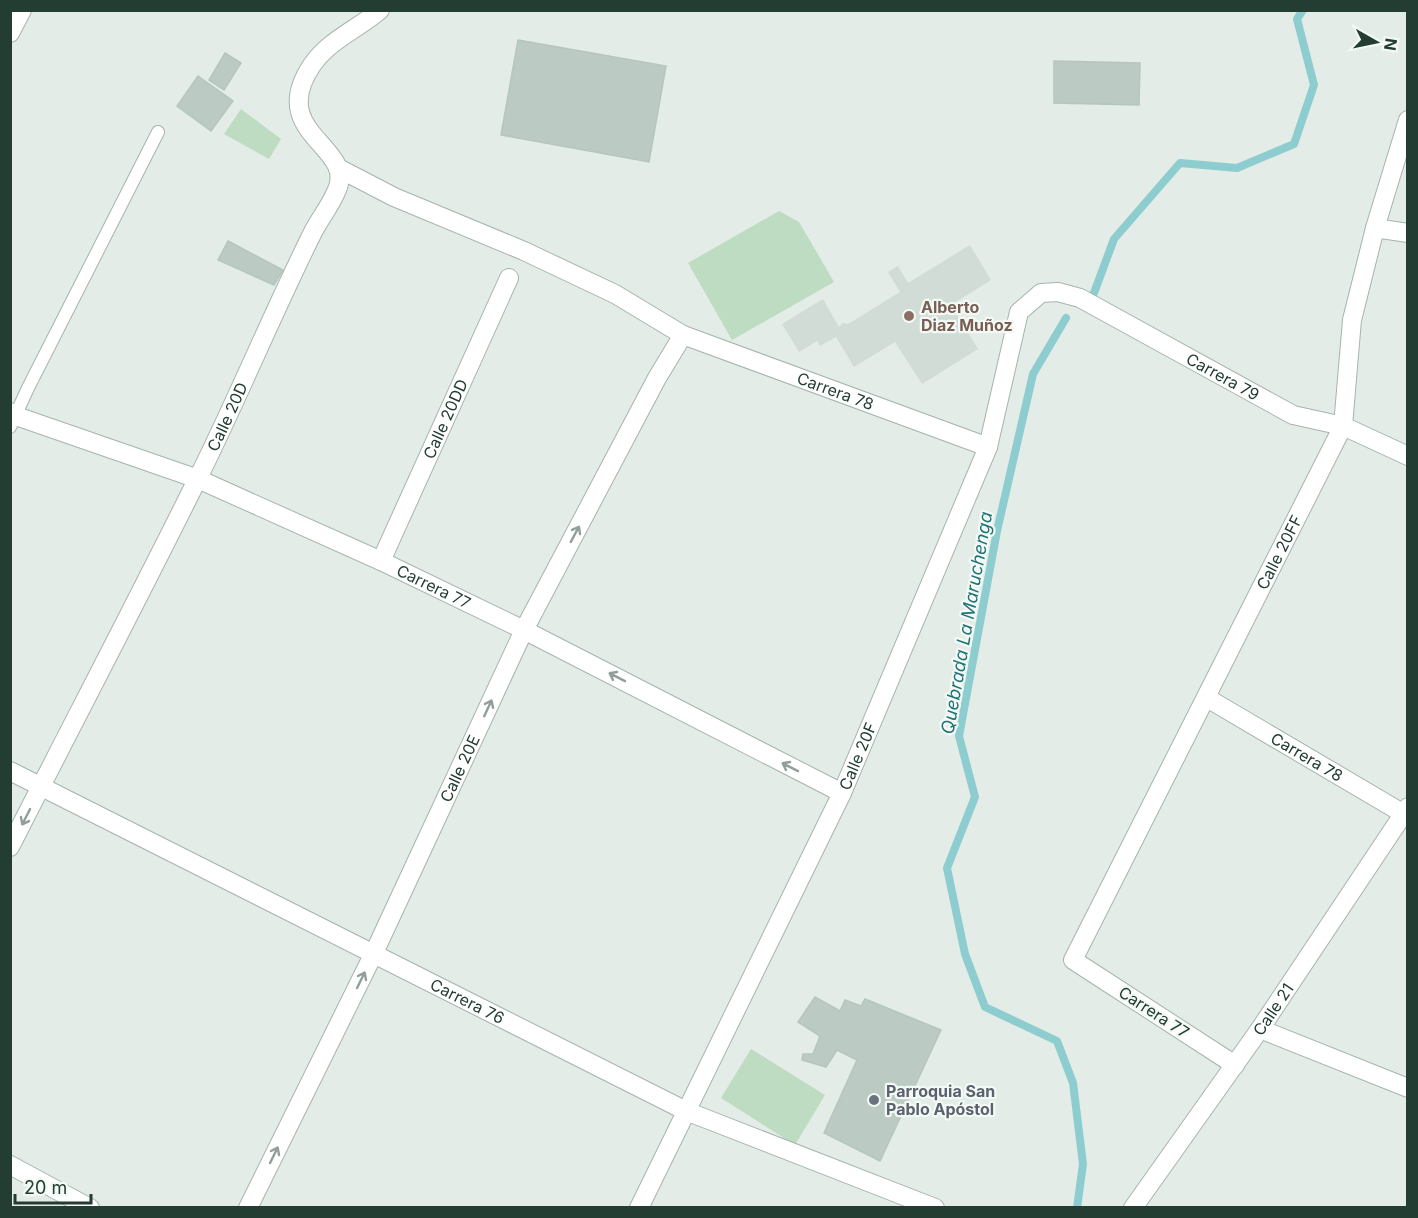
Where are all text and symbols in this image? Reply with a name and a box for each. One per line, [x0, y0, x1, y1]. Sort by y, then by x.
north arrow [1346, 12, 1406, 72]
text: N [1380, 37, 1402, 52]
place label: Alberto Diaz Muñoz [921, 297, 1013, 335]
marker: Alberto Diaz Muñoz [902, 309, 916, 323]
street label: Carrera 79 [1183, 348, 1263, 405]
street label: Carrera 78 [794, 368, 877, 414]
street label: Calle 20DD [419, 376, 472, 462]
street label: Calle 20D [203, 379, 252, 454]
water label: Quebrada La Maruchenga [937, 510, 996, 736]
street label: Calle 20FF [1252, 512, 1306, 593]
one-way arrow [569, 526, 581, 543]
street label: Carrera 77 [393, 560, 474, 613]
one-way arrow [608, 671, 626, 683]
one-way arrow [482, 700, 494, 718]
street label: Calle 20F [834, 719, 881, 793]
street label: Carrera 78 [1267, 728, 1347, 786]
street label: Calle 20E [436, 732, 484, 805]
one-way arrow [782, 760, 800, 772]
one-way arrow [20, 807, 31, 825]
one-way arrow [355, 972, 367, 990]
street label: Carrera 76 [427, 974, 508, 1028]
street label: Calle 21 [1248, 980, 1298, 1039]
street label: Carrera 77 [1115, 982, 1193, 1042]
place label: Parroquia San Pablo Apóstol [886, 1081, 995, 1119]
marker: Parroquia San Pablo Apóstol [867, 1093, 881, 1107]
one-way arrow [269, 1146, 281, 1164]
scale bar [15, 1167, 92, 1205]
text: 20 m [24, 1177, 67, 1198]

